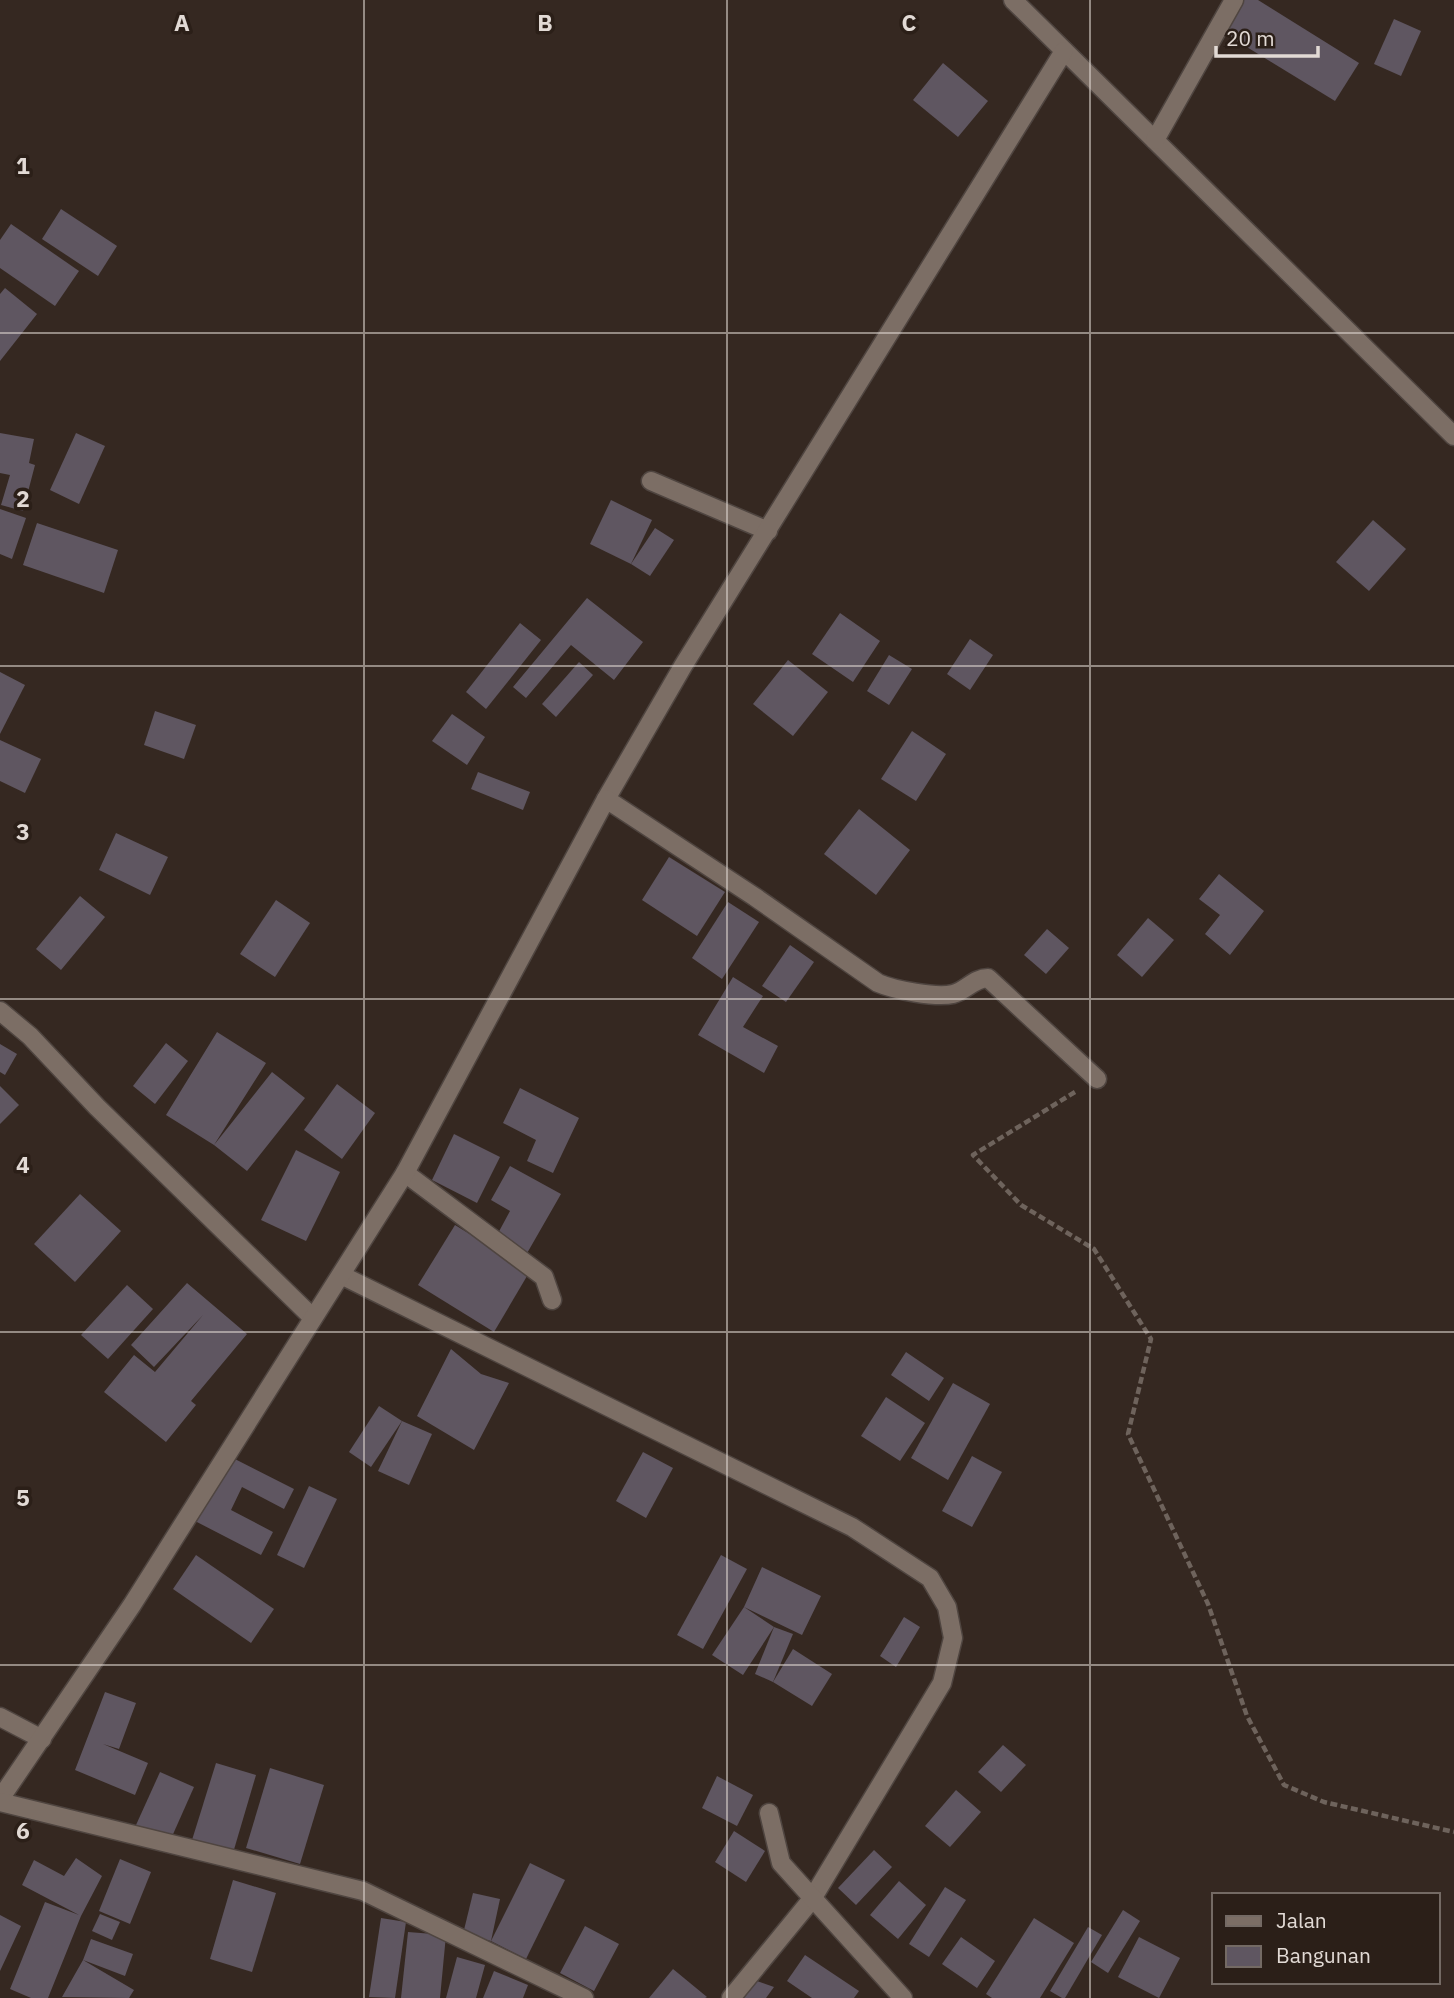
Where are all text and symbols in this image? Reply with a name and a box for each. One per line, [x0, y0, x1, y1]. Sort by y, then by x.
text: A [174, 7, 190, 37]
text: B [537, 7, 553, 37]
text: C [902, 7, 917, 37]
scale bar [1216, 14, 1318, 58]
text: 20 m [1226, 24, 1275, 52]
text: 1 [16, 150, 30, 180]
text: 2 [16, 483, 30, 513]
text: 3 [16, 816, 30, 846]
text: 4 [16, 1149, 30, 1179]
text: 5 [16, 1482, 30, 1512]
text: 6 [16, 1815, 30, 1845]
legend [1212, 1893, 1440, 1984]
text: Jalan [1276, 1906, 1327, 1934]
text: Bangunan [1276, 1941, 1371, 1969]

